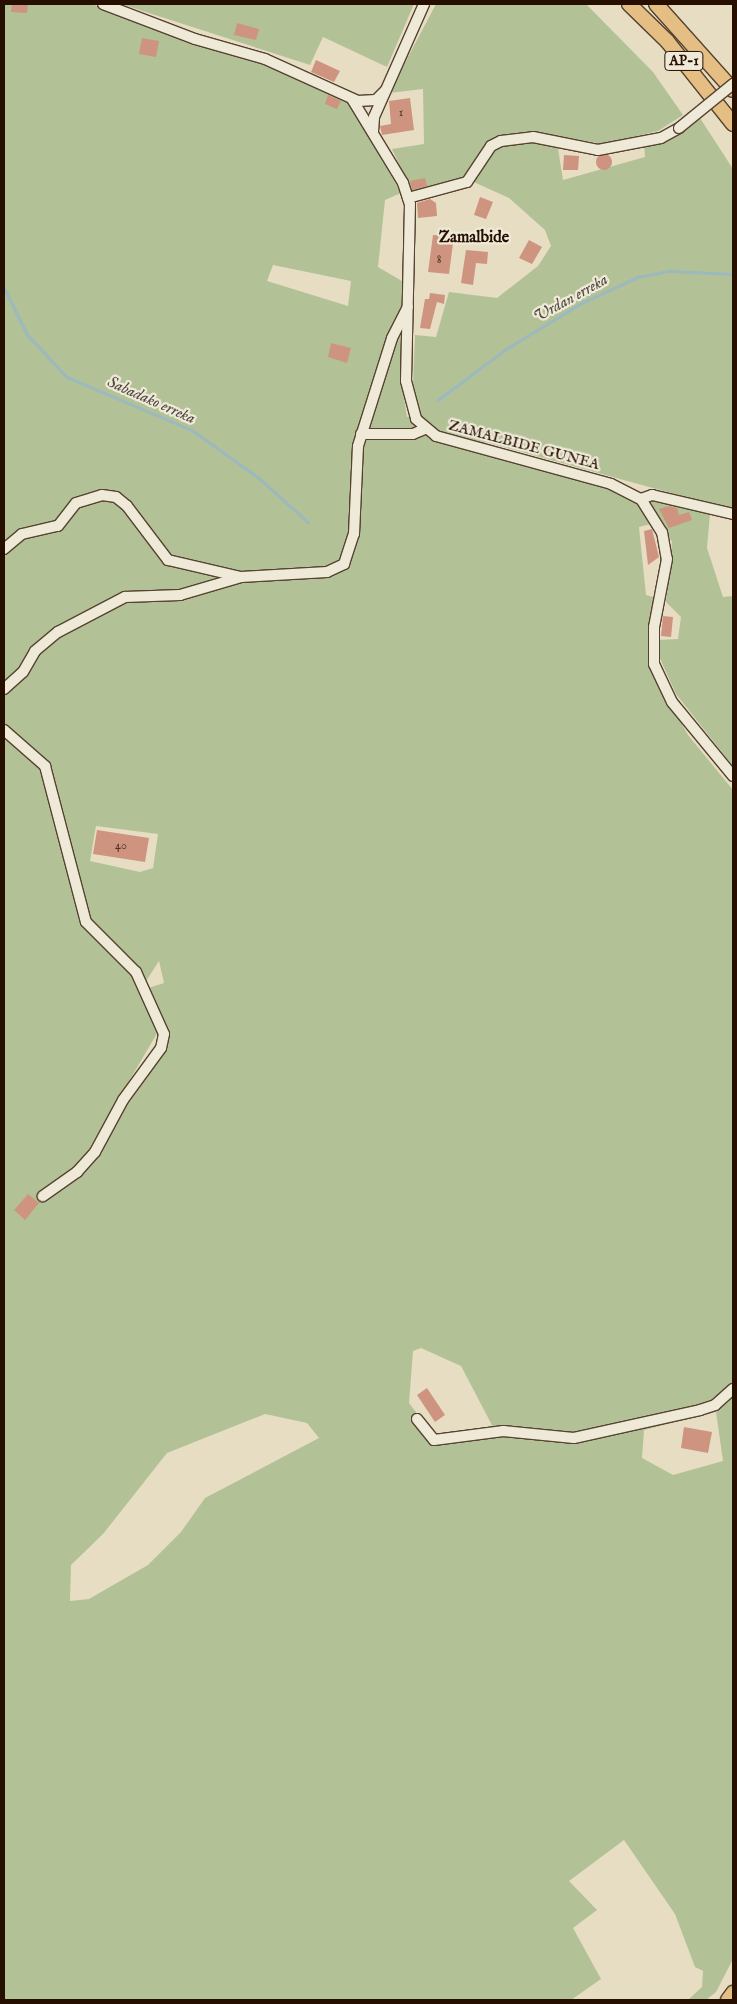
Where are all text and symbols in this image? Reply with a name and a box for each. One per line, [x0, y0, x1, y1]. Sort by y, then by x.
road number: AP-1 [664, 49, 704, 72]
house number: 1 [399, 106, 403, 120]
district label: Zamalbide [439, 228, 509, 248]
house number: 8 [437, 253, 441, 267]
water label: Urdan erreka [530, 271, 612, 327]
water label: Sabadako erreka [104, 373, 198, 429]
street label: ZAMALBIDE GUNEA [447, 416, 601, 474]
house number: 40 [115, 839, 127, 853]

